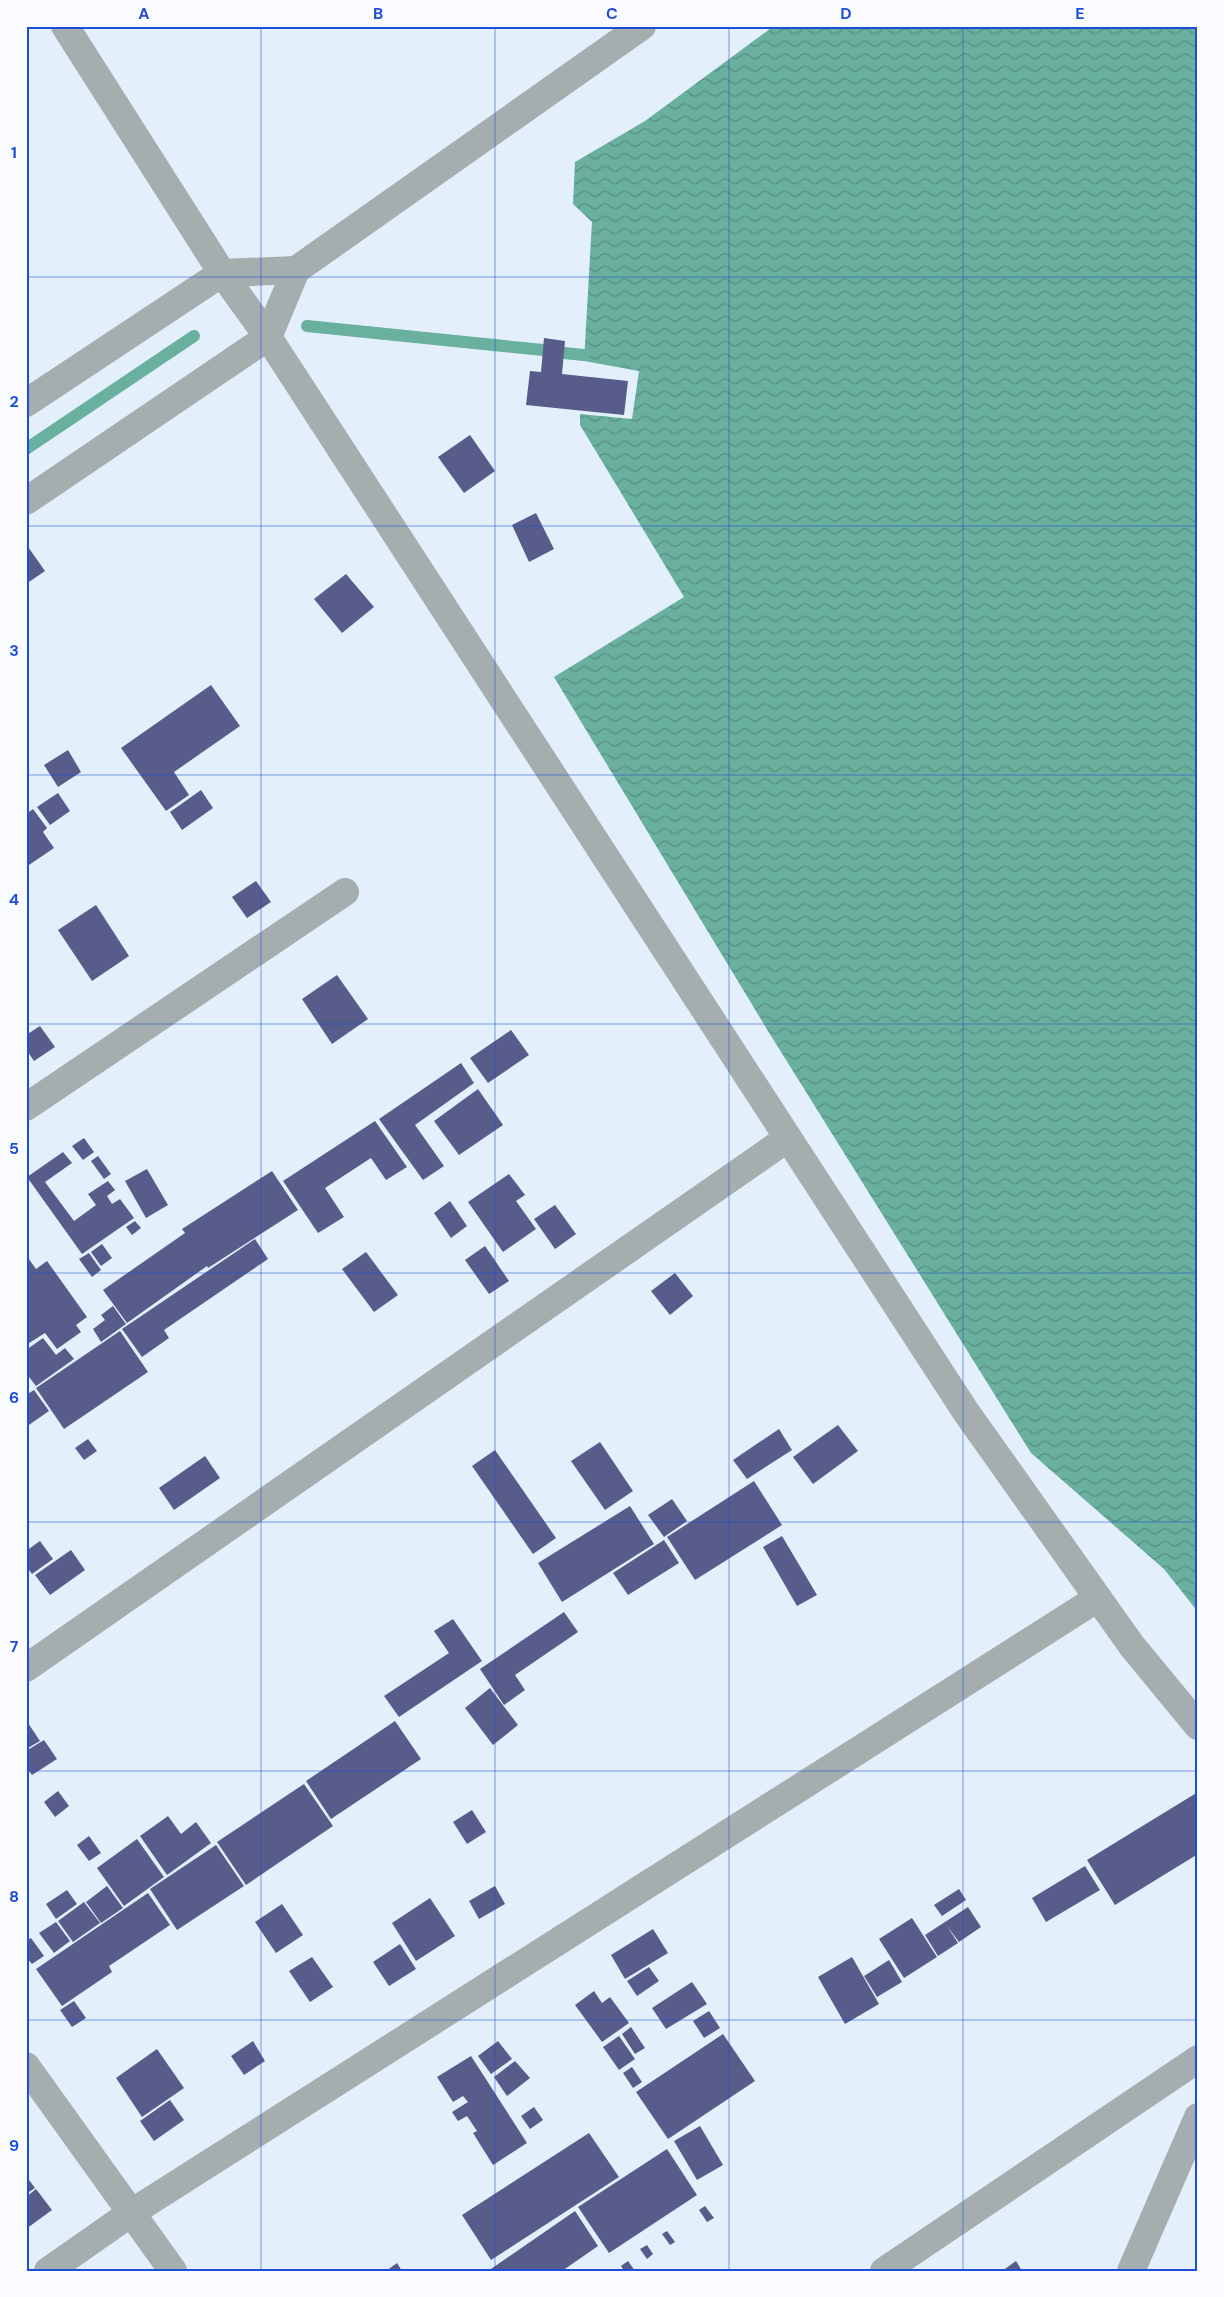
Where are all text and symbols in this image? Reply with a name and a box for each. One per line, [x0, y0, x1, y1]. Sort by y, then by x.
text: A [138, 3, 150, 24]
text: B [373, 3, 383, 24]
text: C [606, 3, 618, 24]
text: D [840, 3, 852, 24]
text: E [1075, 3, 1085, 24]
text: 1 [11, 142, 17, 163]
text: 2 [9, 391, 19, 412]
text: 3 [9, 640, 19, 661]
text: 4 [9, 889, 19, 910]
text: 5 [9, 1138, 19, 1159]
text: 6 [9, 1387, 19, 1408]
text: 7 [10, 1636, 19, 1657]
text: 8 [9, 1886, 19, 1907]
text: 9 [9, 2135, 19, 2156]

